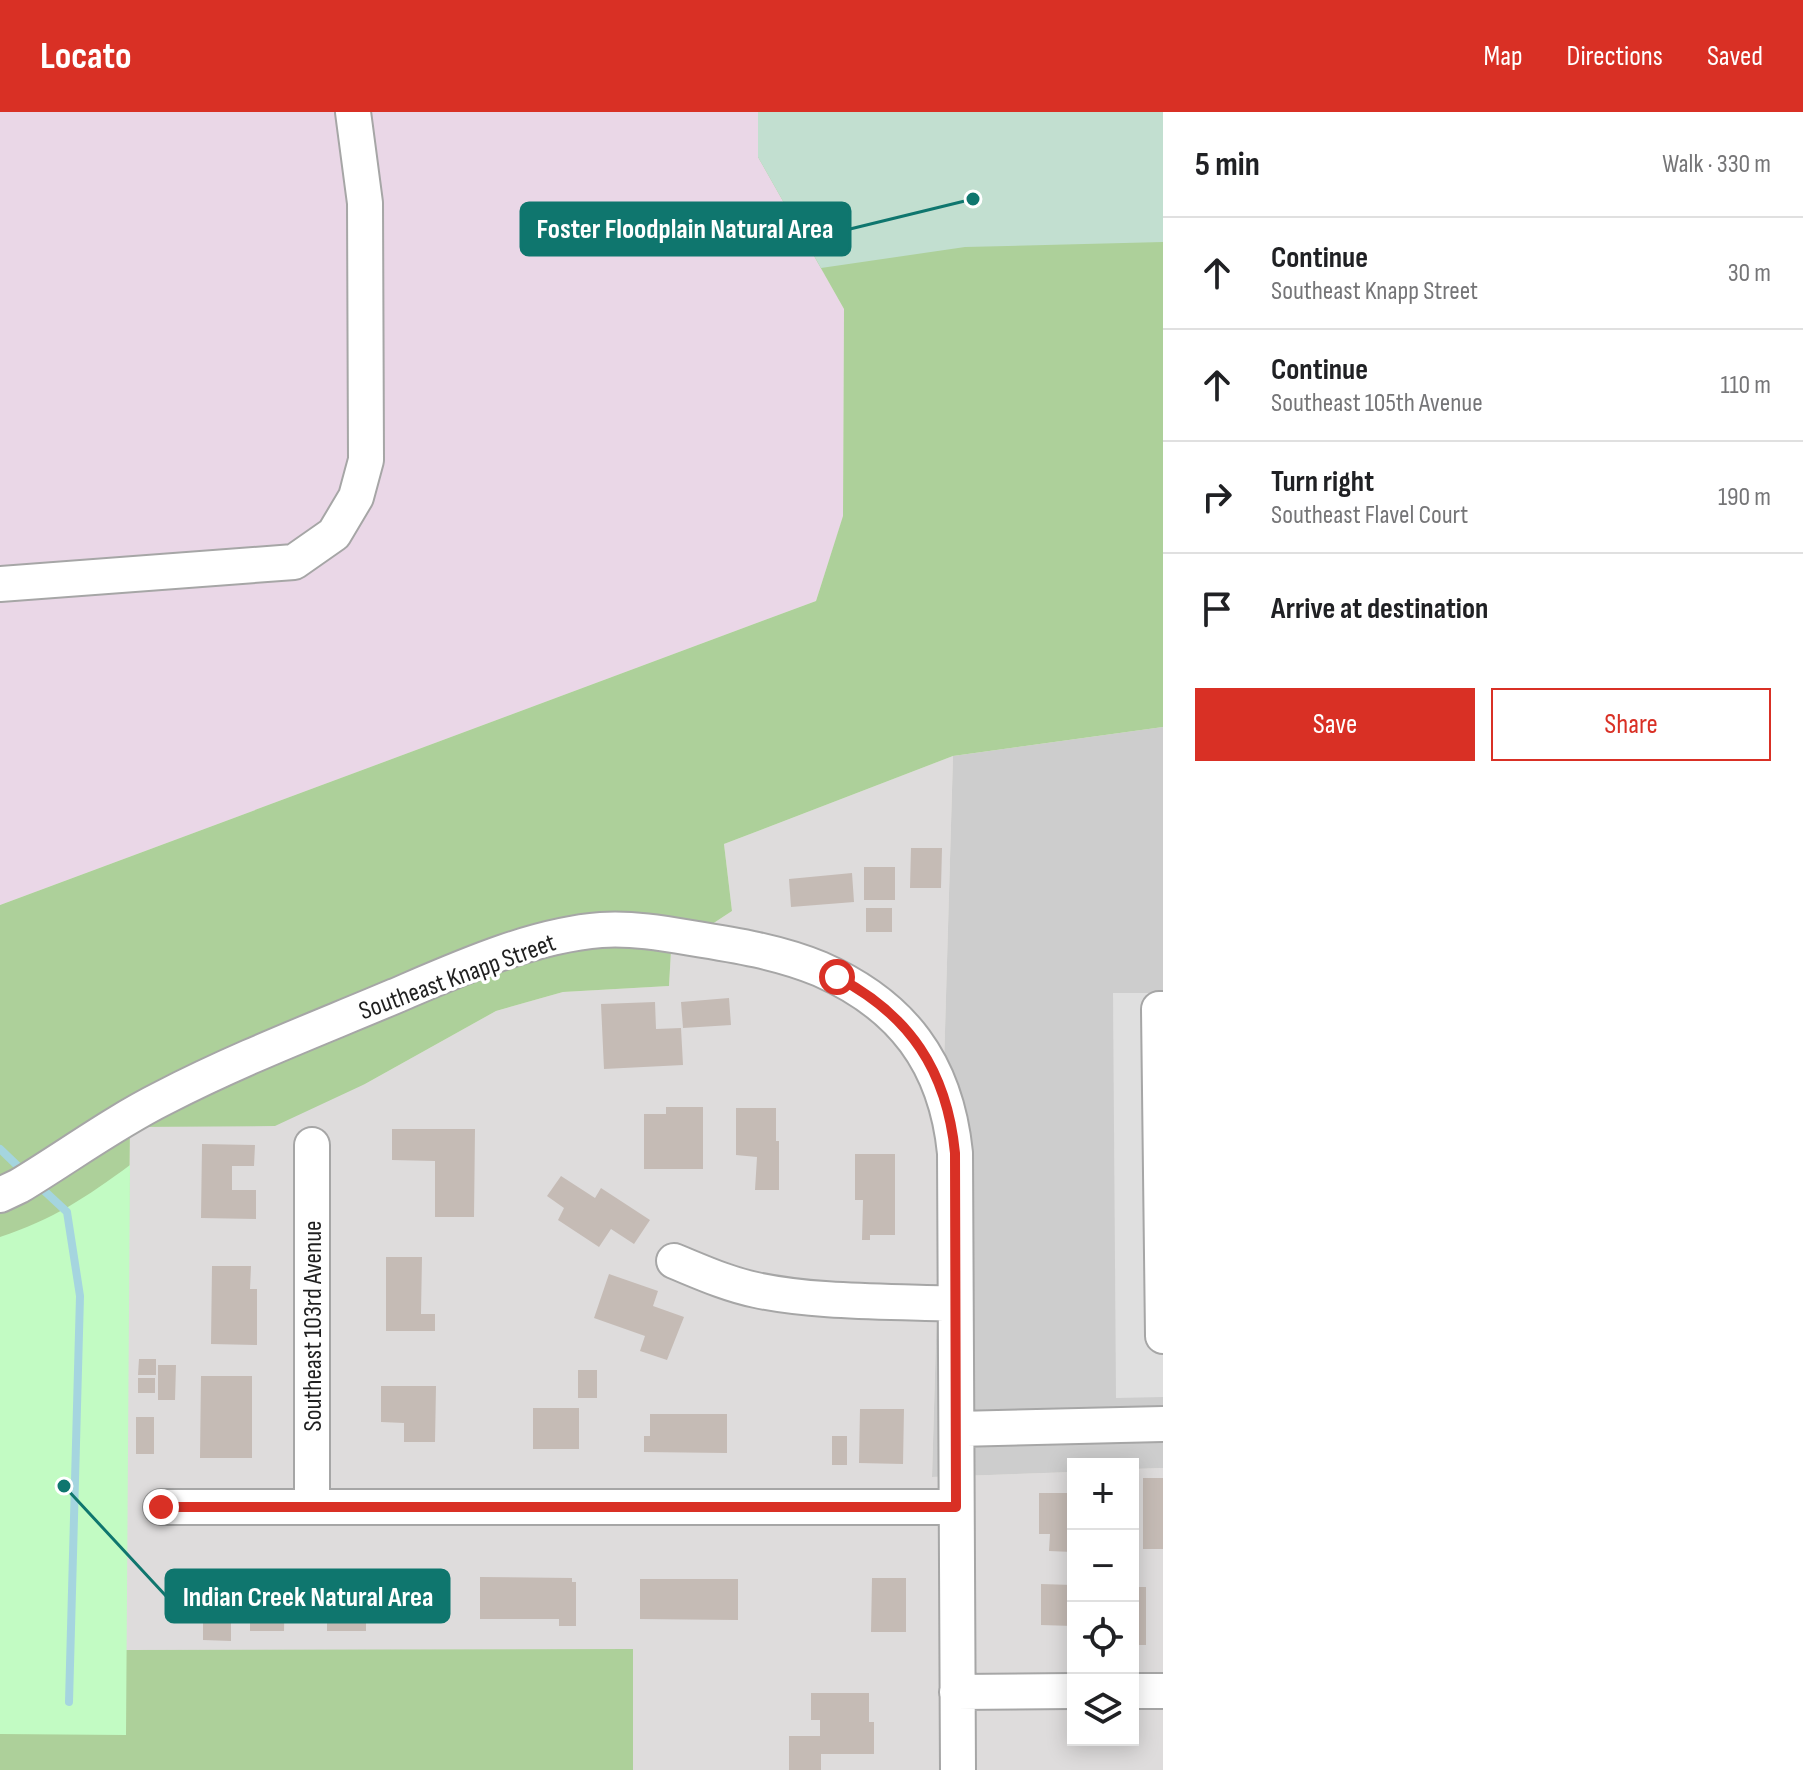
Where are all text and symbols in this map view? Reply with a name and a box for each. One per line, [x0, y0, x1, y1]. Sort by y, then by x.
text: Locato [40, 34, 131, 79]
text: Map [1484, 40, 1523, 73]
text: Directions [1567, 40, 1663, 73]
text: Saved [1707, 40, 1763, 73]
text: 5 min [1195, 144, 1260, 185]
text: Walk · 330 m [1662, 149, 1771, 180]
callout: Foster Floodplain Natural Area [521, 203, 850, 255]
text: Foster Floodplain Natural Area [537, 213, 833, 246]
text: Continue [1271, 240, 1368, 276]
icon: ahead [1195, 251, 1239, 295]
text: 30 m [1728, 258, 1771, 289]
text: Southeast Knapp Street [1271, 276, 1478, 307]
text: Continue [1271, 352, 1368, 388]
icon: ahead [1195, 363, 1239, 407]
text: 110 m [1720, 370, 1771, 401]
text: Southeast 105th Avenue [1271, 388, 1483, 419]
text: Turn right [1271, 464, 1374, 500]
icon: right [1195, 475, 1239, 519]
text: 190 m [1718, 482, 1771, 513]
text: Southeast Flavel Court [1271, 500, 1468, 531]
icon: arrive [1195, 587, 1239, 631]
text: Arrive at destination [1271, 591, 1488, 627]
button: Save [1195, 688, 1475, 761]
button: Share [1491, 688, 1771, 761]
street label: Southeast Knapp Street [355, 927, 560, 1027]
route start [819, 959, 855, 995]
street label: Southeast 103rd Avenue [298, 1221, 329, 1431]
map controls [1067, 1458, 1139, 1746]
button: + [1067, 1458, 1139, 1530]
route end [143, 1489, 179, 1525]
button: − [1067, 1530, 1139, 1602]
callout: Indian Creek Natural Area [166, 1570, 449, 1622]
text: Indian Creek Natural Area [183, 1581, 433, 1614]
button: locate [1067, 1602, 1139, 1674]
button: layers [1067, 1674, 1139, 1746]

